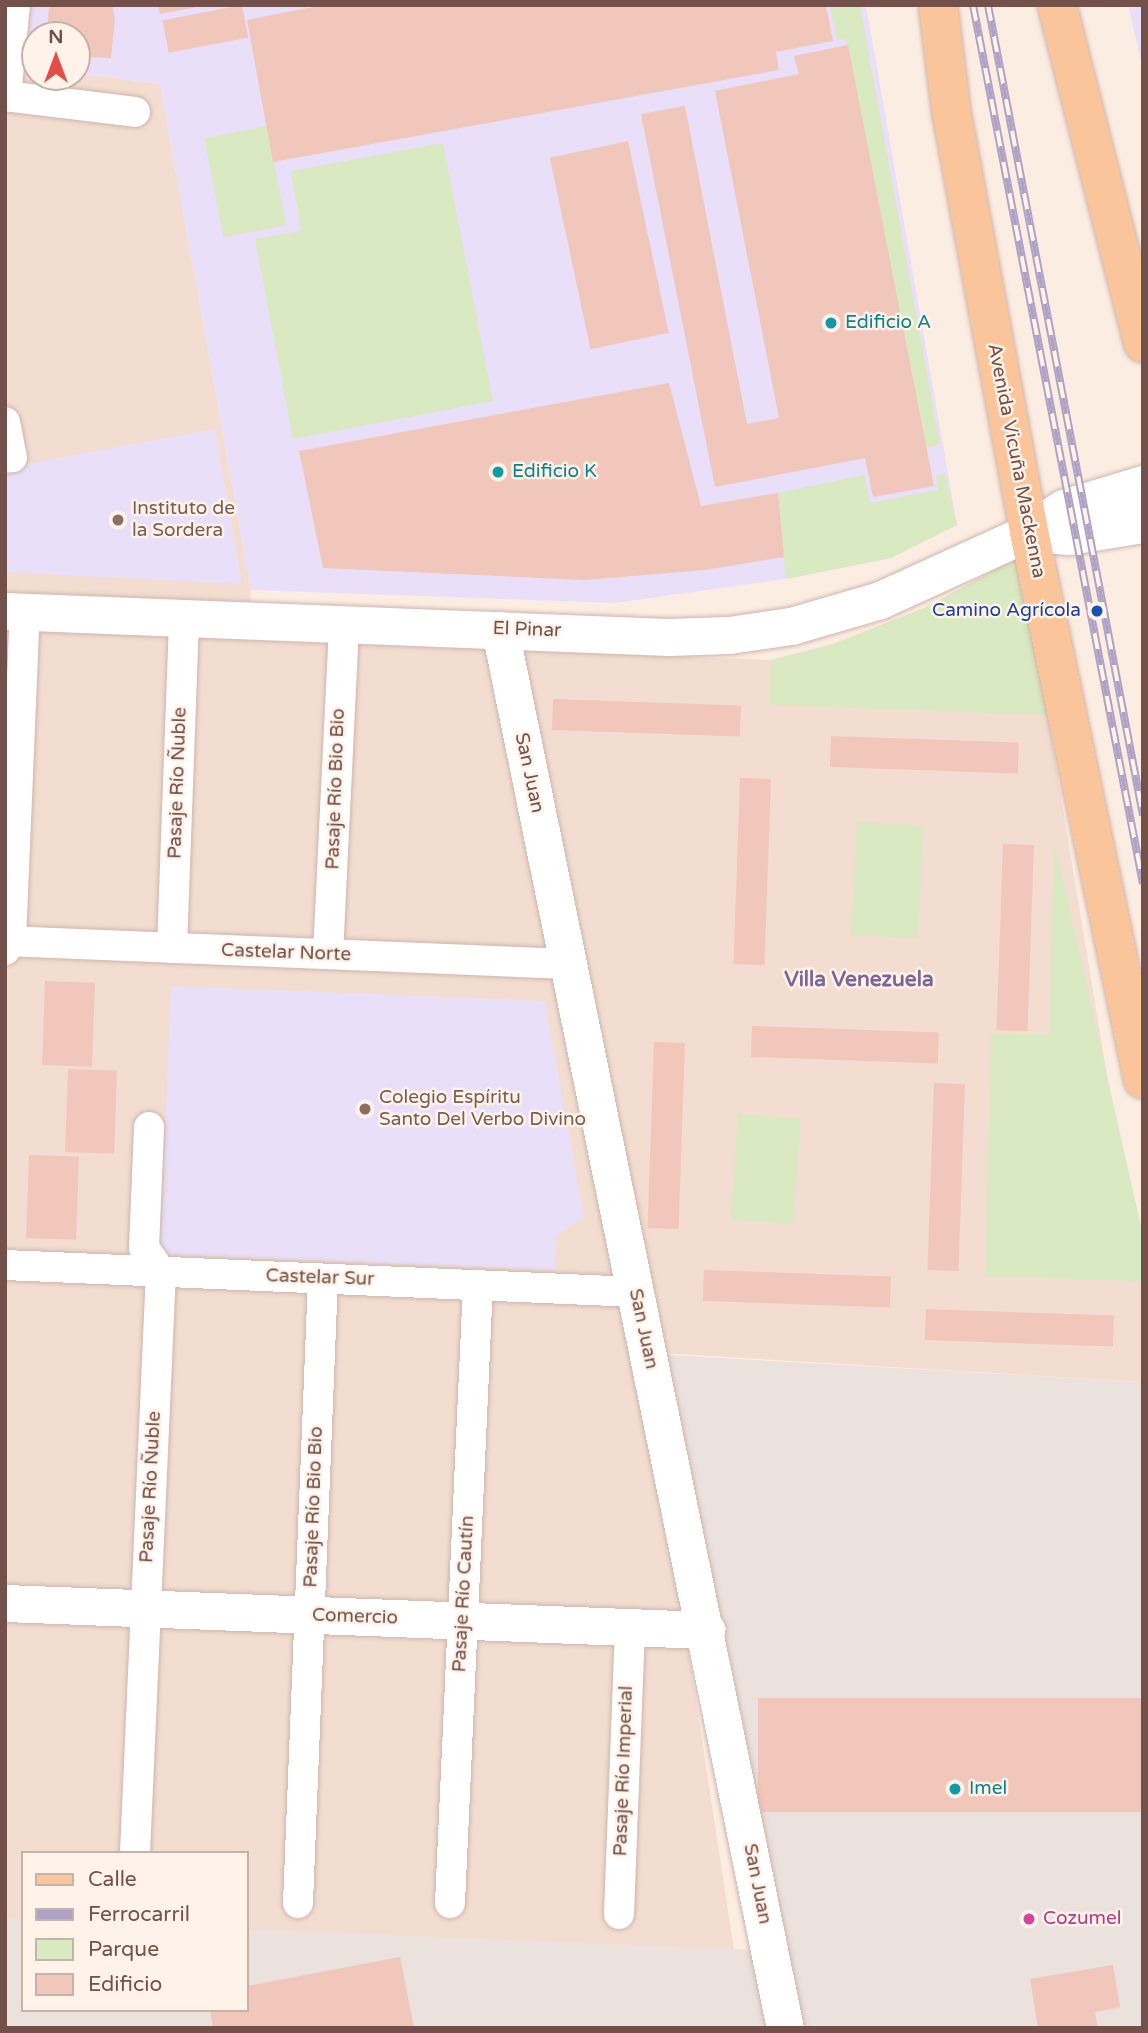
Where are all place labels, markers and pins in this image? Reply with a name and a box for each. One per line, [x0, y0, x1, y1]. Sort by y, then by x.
place label: Edificio A [845, 312, 931, 334]
marker: Edificio A [823, 315, 839, 331]
place label: Edificio K [512, 461, 597, 483]
marker: Edificio K [490, 464, 506, 480]
place label: Instituto de la Sordera [132, 498, 235, 542]
marker: Instituto de la Sordera [110, 512, 126, 528]
place label: Camino Agrícola [932, 600, 1081, 622]
marker: Camino Agrícola [1087, 601, 1107, 621]
place label: Colegio Espíritu Santo Del Verbo Divino [379, 1087, 586, 1131]
marker: Colegio Espíritu Santo Del Verbo Divino [357, 1101, 373, 1117]
place label: Imel [969, 1778, 1007, 1800]
marker: Imel [947, 1781, 963, 1797]
place label: Cozumel [1043, 1908, 1121, 1930]
marker: Cozumel [1021, 1911, 1037, 1927]

